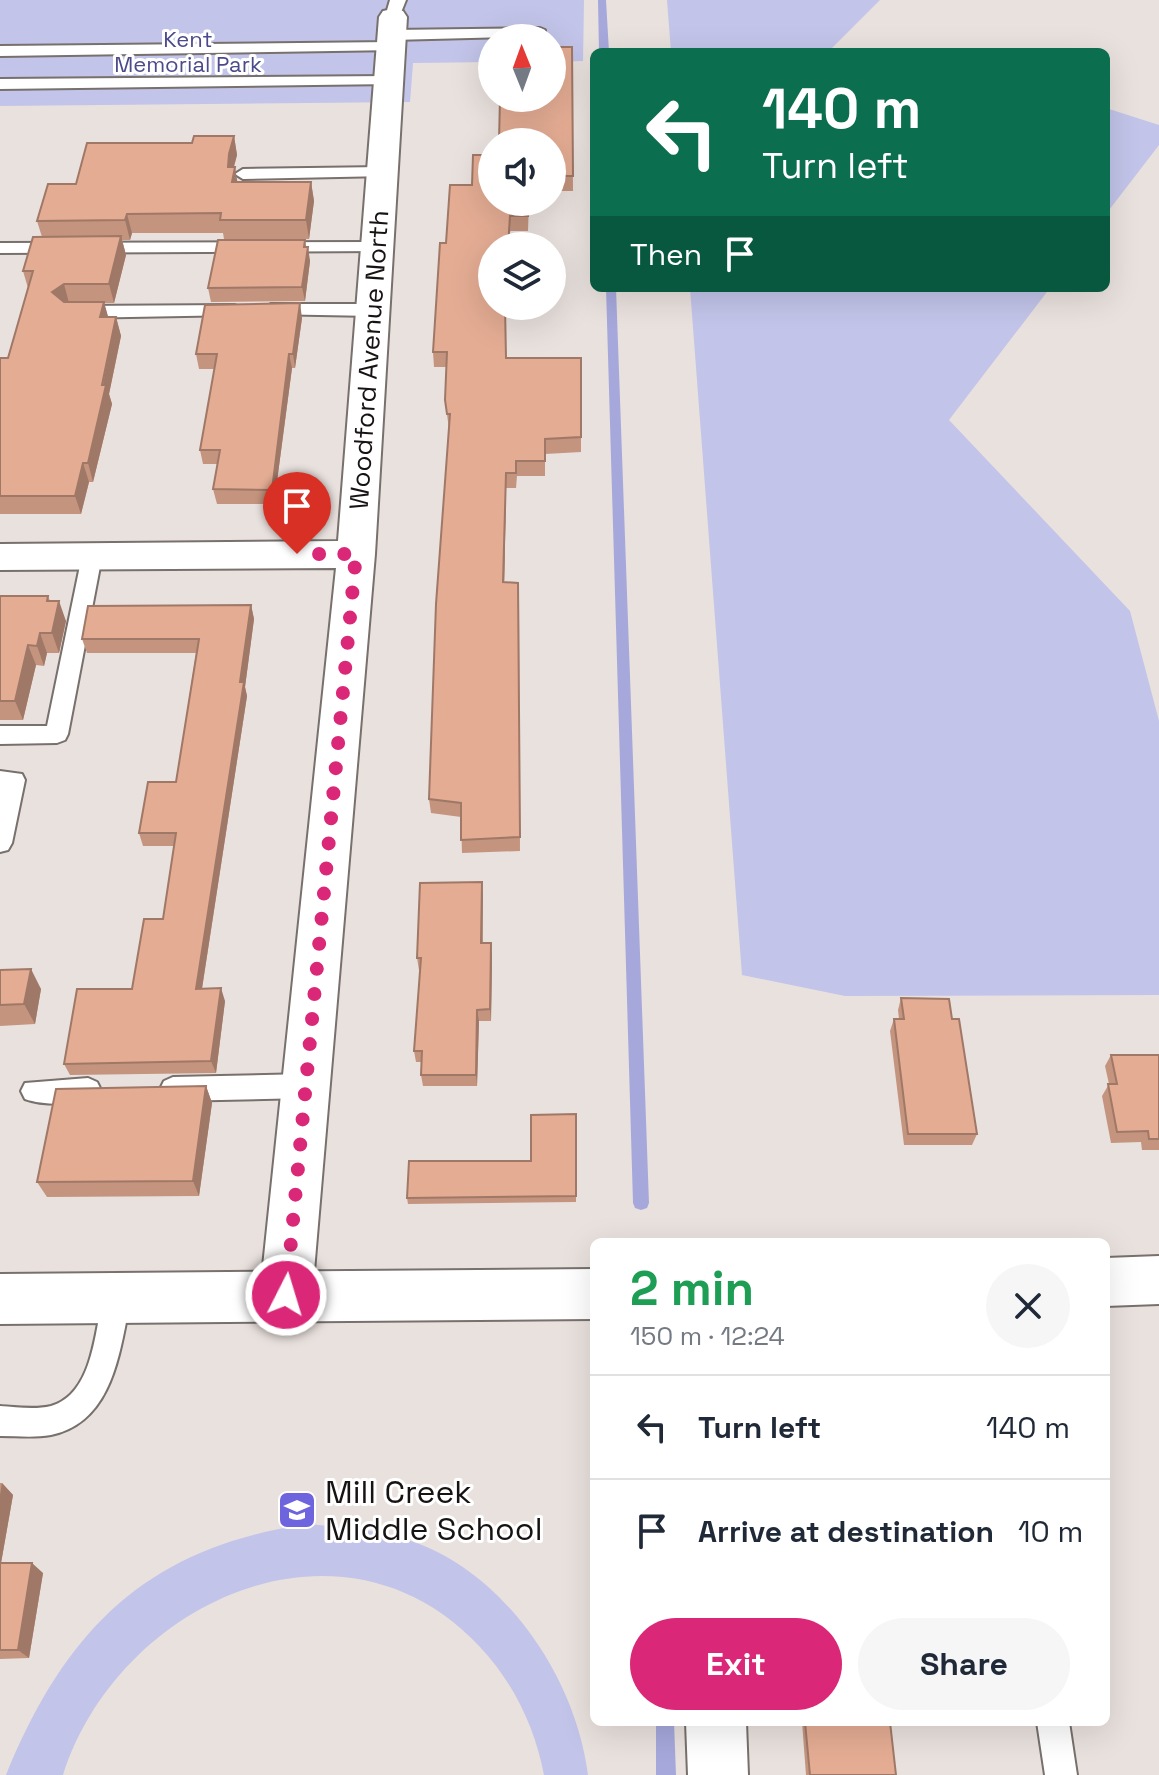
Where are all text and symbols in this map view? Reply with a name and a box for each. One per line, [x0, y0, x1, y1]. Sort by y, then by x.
north arrow [478, 24, 566, 112]
map controls [478, 24, 566, 320]
park label: Kent Memorial Park [114, 25, 262, 78]
text: 140 m [762, 73, 921, 144]
icon: left [630, 80, 734, 184]
button: sound [478, 128, 566, 216]
text: Turn left [762, 143, 909, 189]
street label: Woodford Avenue North [342, 209, 396, 511]
button: layers [478, 232, 566, 320]
icon: arrive [718, 232, 762, 276]
text: Then [630, 235, 702, 274]
pin [263, 472, 331, 554]
icon: arrive [275, 484, 319, 528]
position arrow [244, 1253, 328, 1337]
text: 2 min [630, 1258, 754, 1319]
button: close [986, 1264, 1070, 1348]
text: 150 m · 12:24 [630, 1319, 785, 1353]
icon: left [630, 1405, 674, 1449]
text: Turn left [698, 1408, 821, 1447]
text: 140 m [986, 1408, 1070, 1447]
place label: Mill Creek Middle School [325, 1472, 542, 1549]
school or university icon: Mill Creek Middle School [276, 1489, 318, 1531]
icon: arrive [630, 1509, 674, 1553]
text: Arrive at destination [698, 1512, 994, 1551]
text: 10 m [1018, 1512, 1083, 1551]
button: Exit [630, 1618, 842, 1710]
button: Share [858, 1618, 1070, 1710]

